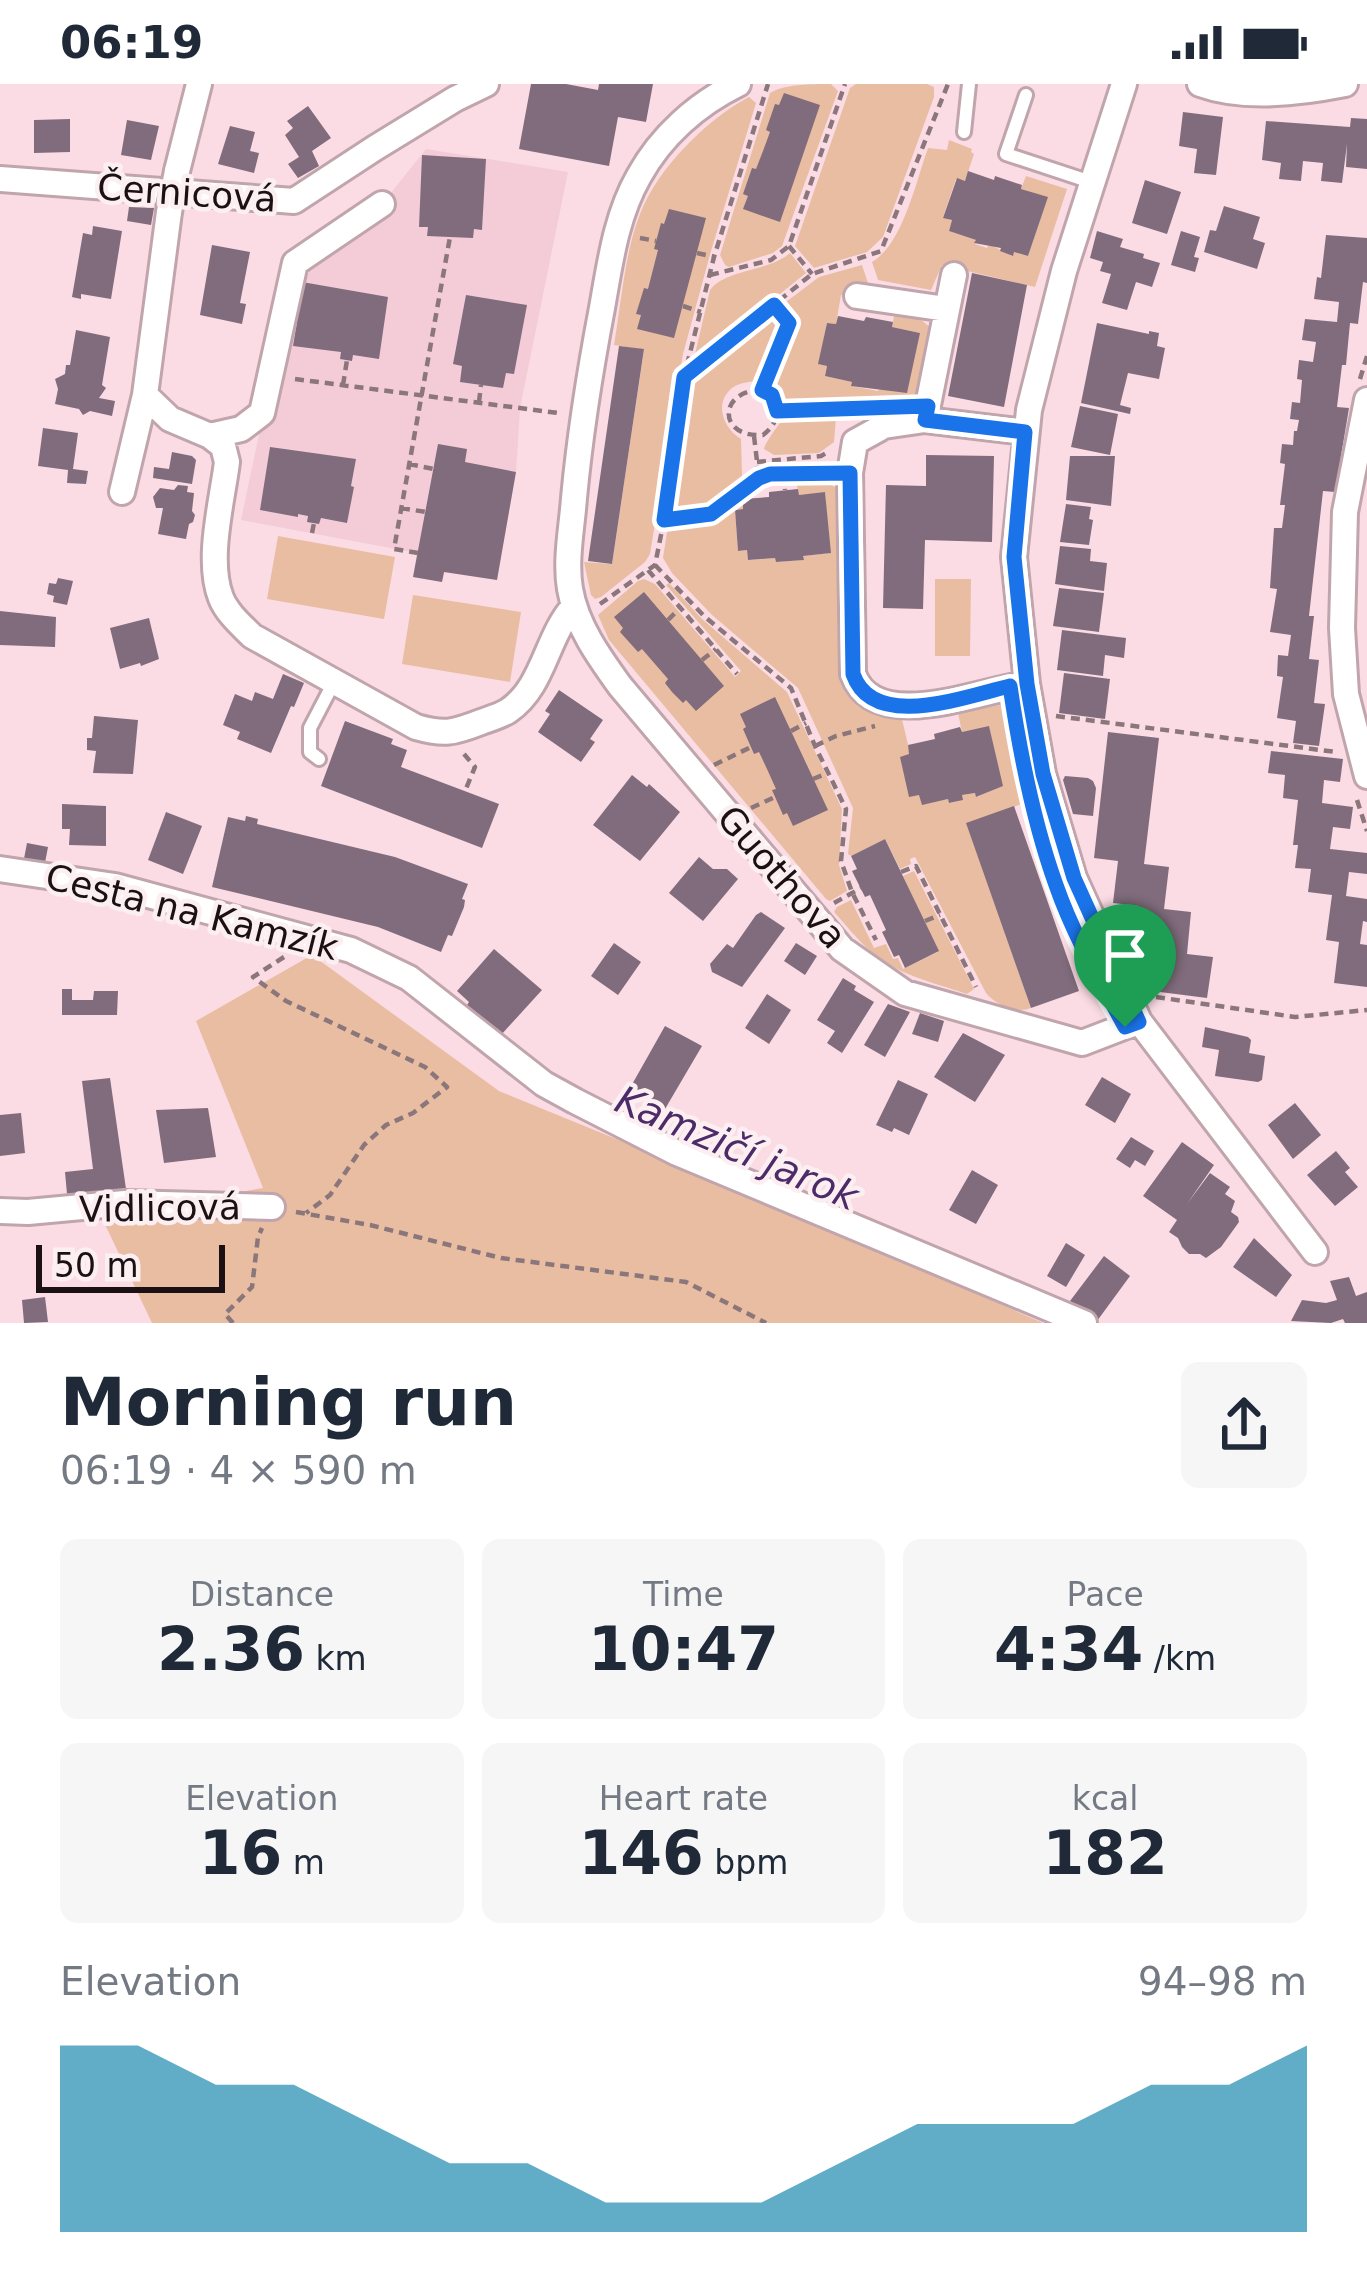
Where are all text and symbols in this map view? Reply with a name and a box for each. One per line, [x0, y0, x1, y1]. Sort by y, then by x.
text: 06:19 [60, 16, 203, 69]
street label: Černicová [96, 166, 278, 220]
street label: Guothova [709, 797, 855, 957]
street label: Cesta na Kamzík [42, 856, 343, 968]
pin [1074, 904, 1176, 1027]
icon: arrive [1092, 922, 1158, 988]
water label: Kamzičí jarok [609, 1077, 866, 1220]
street label: Vidlicová [79, 1186, 241, 1230]
scale bar [36, 1239, 225, 1292]
text: 50 m [54, 1246, 139, 1285]
button: share [1181, 1362, 1307, 1488]
text: Morning run [60, 1364, 517, 1441]
text: 06:19 · 4 × 590 m [60, 1448, 417, 1493]
text: Distance [190, 1575, 334, 1614]
text: Time [643, 1575, 724, 1614]
text: Pace [1067, 1575, 1144, 1614]
text: 2.36 [157, 1614, 305, 1684]
text: 10:47 [588, 1614, 779, 1684]
text: 4:34 [994, 1614, 1143, 1684]
text: km [305, 1639, 367, 1678]
text: /km [1143, 1639, 1216, 1678]
text: Elevation [185, 1779, 338, 1818]
text: Heart rate [599, 1779, 768, 1818]
text: kcal [1072, 1779, 1138, 1818]
text: 16 [199, 1818, 282, 1888]
text: 146 [579, 1818, 704, 1888]
text: 182 [1043, 1818, 1168, 1888]
text: m [282, 1843, 325, 1882]
text: bpm [704, 1843, 788, 1882]
text: Elevation [60, 1959, 241, 2004]
text: 94–98 m [1138, 1959, 1307, 2004]

